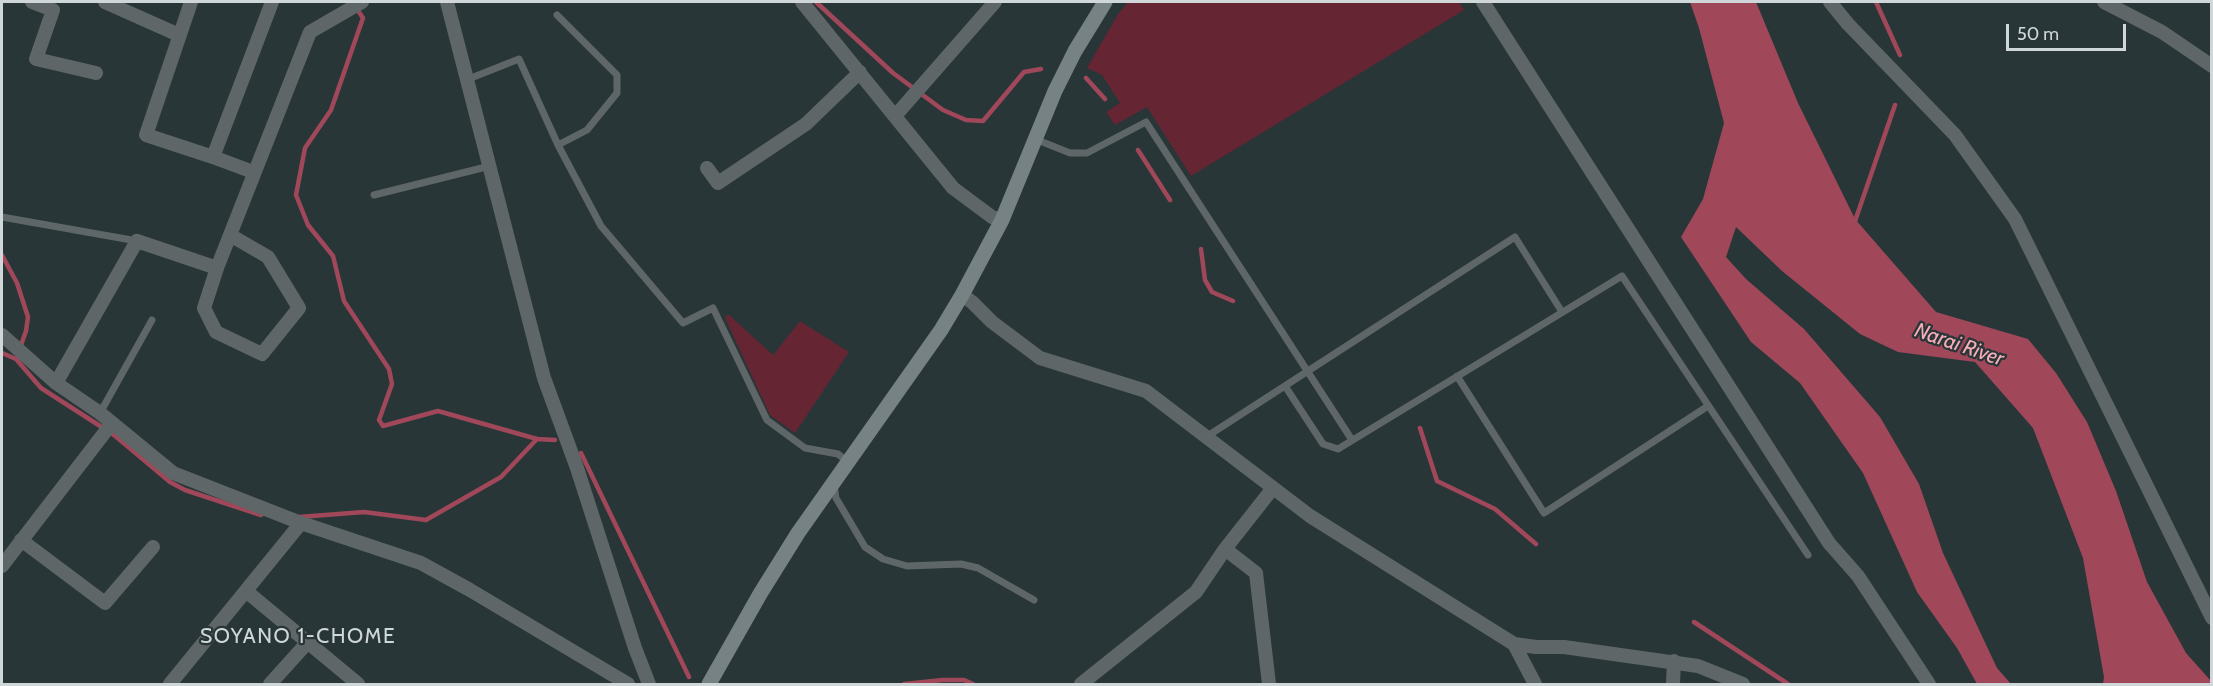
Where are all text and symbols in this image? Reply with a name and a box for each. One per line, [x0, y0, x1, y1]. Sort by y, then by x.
scale bar [2009, 12, 2129, 50]
text: 50 m [2017, 23, 2059, 45]
water label: Narai River [1911, 318, 2007, 372]
district label: SOYANO 1-CHOME [200, 624, 396, 650]

